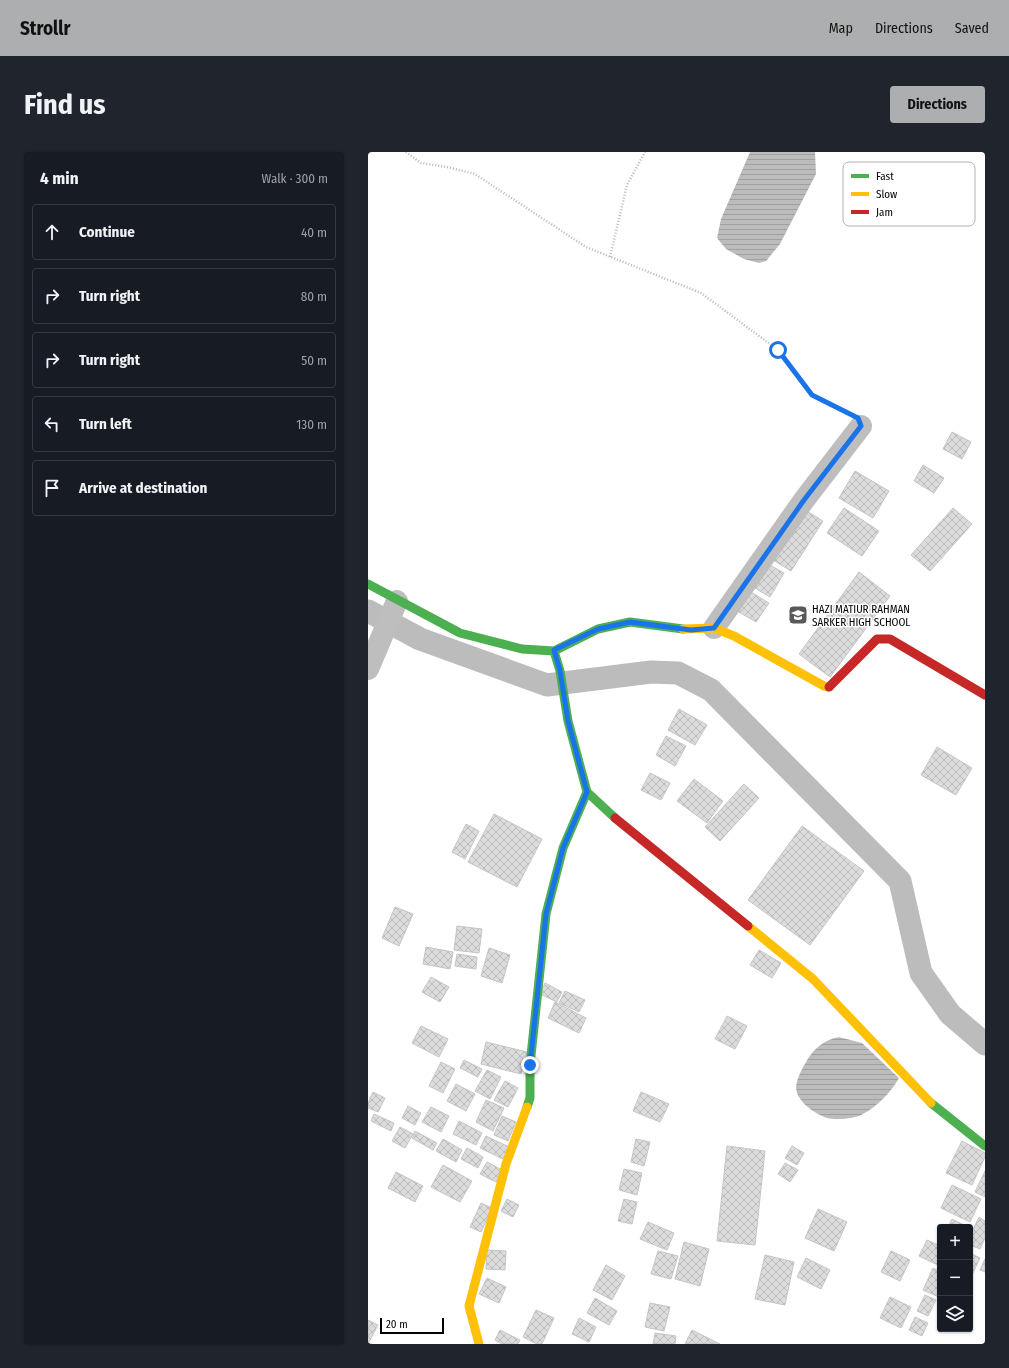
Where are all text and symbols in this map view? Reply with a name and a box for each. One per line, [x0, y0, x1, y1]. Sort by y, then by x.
text: Strollr [20, 17, 70, 40]
text: Map [829, 20, 853, 37]
text: Directions [875, 20, 933, 37]
text: Saved [955, 20, 989, 37]
button: Directions [890, 86, 985, 123]
text: Find us [24, 88, 106, 121]
legend [843, 162, 975, 226]
text: 4 min [40, 168, 79, 189]
text: Fast [876, 170, 894, 183]
text: Walk · 300 m [262, 171, 328, 186]
text: Slow [876, 188, 897, 201]
text: Jam [876, 206, 893, 219]
icon: ahead [41, 221, 63, 243]
text: Continue [79, 223, 135, 241]
text: 40 m [301, 225, 327, 240]
icon: right [41, 285, 63, 307]
text: Turn right [79, 287, 140, 305]
text: 80 m [301, 289, 327, 304]
route start [769, 341, 787, 359]
icon: right [41, 349, 63, 371]
text: Turn right [79, 351, 140, 369]
text: 50 m [301, 353, 327, 368]
icon: left [41, 413, 63, 435]
text: Turn left [79, 415, 132, 433]
text: 130 m [296, 417, 327, 432]
icon: arrive [41, 477, 63, 499]
text: Arrive at destination [79, 479, 207, 497]
place label: HAZI MATIUR RAHMAN SARKER HIGH SCHOOL [812, 603, 910, 629]
school or university icon: HAZI MATIUR RAHMAN SARKER HIGH SCHOOL [787, 604, 809, 626]
route end [521, 1056, 539, 1074]
map controls [937, 1224, 973, 1332]
button: + [937, 1224, 973, 1260]
button: − [937, 1260, 973, 1296]
button: layers [937, 1296, 973, 1332]
scale bar [380, 1316, 444, 1335]
text: 20 m [386, 1318, 408, 1331]

